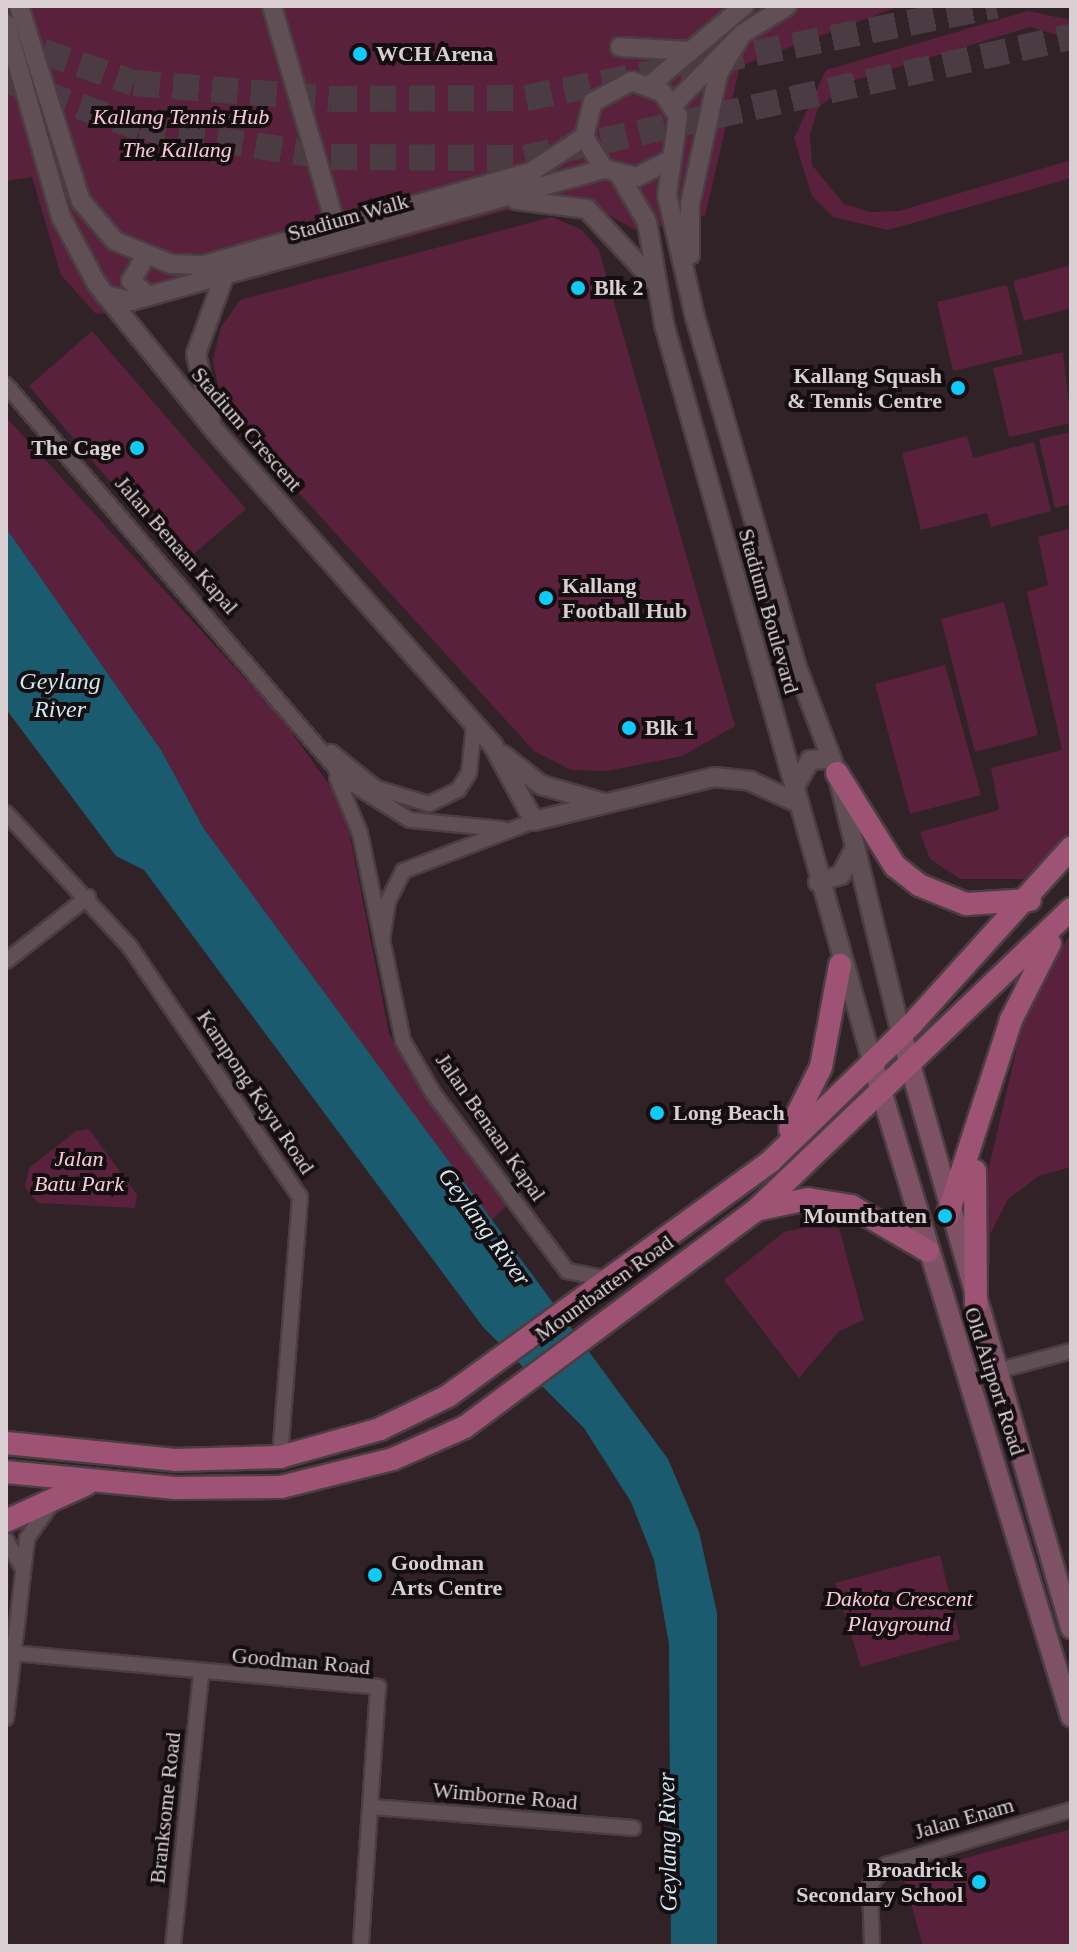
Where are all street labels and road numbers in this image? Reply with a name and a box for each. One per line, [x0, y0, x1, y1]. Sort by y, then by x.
street label: Stadium Walk [284, 187, 412, 247]
street label: Stadium Crescent [186, 362, 308, 496]
street label: Jalan Benaan Kapal [110, 470, 244, 620]
street label: Stadium Boulevard [733, 525, 805, 697]
street label: Kampong Kayu Road [191, 1005, 321, 1179]
street label: Jalan Benaan Kapal [430, 1048, 552, 1206]
street label: Mountbatten Road [530, 1229, 678, 1347]
street label: Old Airport Road [958, 1303, 1032, 1459]
street label: Goodman Road [231, 1642, 371, 1680]
street label: Branksome Road [144, 1731, 186, 1885]
street label: Wimborne Road [432, 1777, 578, 1815]
street label: Jalan Enam [911, 1791, 1017, 1845]

